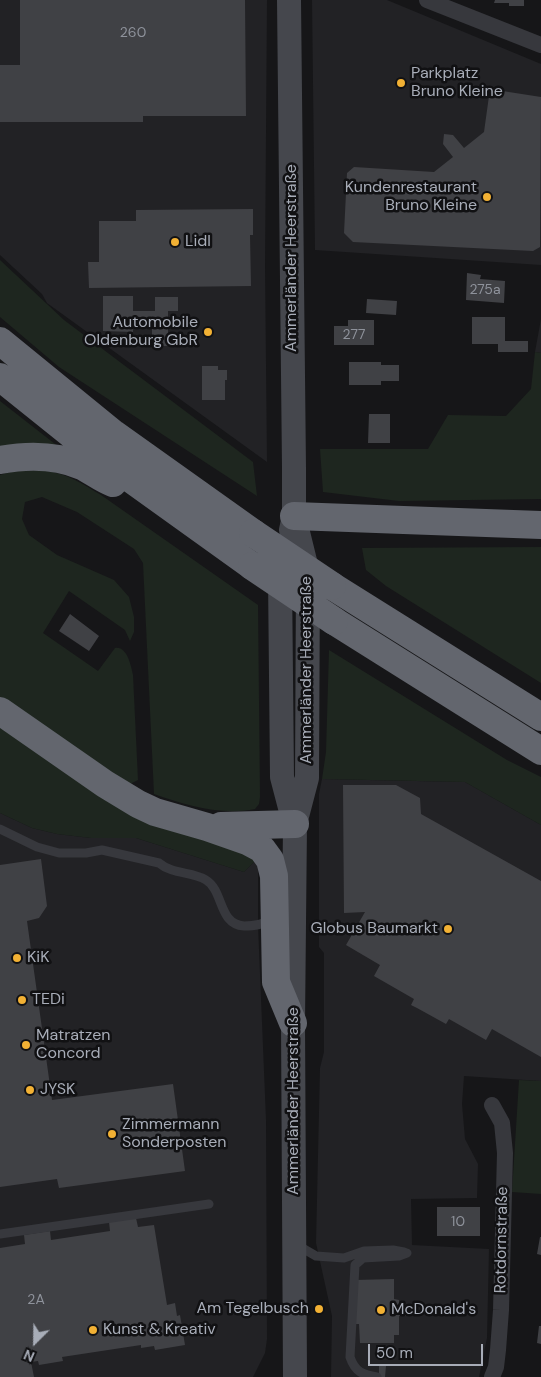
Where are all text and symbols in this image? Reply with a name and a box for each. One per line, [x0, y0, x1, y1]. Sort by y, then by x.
house number: 260 [120, 25, 146, 41]
place label: Parkplatz Bruno Kleine [411, 64, 503, 102]
marker: Parkplatz Bruno Kleine [395, 77, 407, 89]
street label: Ammerländer Heerstraße [282, 164, 302, 352]
place label: Kundenrestaurant Bruno Kleine [345, 178, 477, 216]
marker: Kundenrestaurant Bruno Kleine [481, 191, 493, 203]
place label: Lidl [185, 232, 211, 252]
marker: Lidl [169, 236, 181, 248]
house number: 275a [469, 282, 501, 298]
place label: Automobile Oldenburg GbR [84, 313, 198, 351]
marker: Automobile Oldenburg GbR [202, 326, 214, 338]
house number: 277 [343, 327, 365, 343]
street label: Ammerländer Heerstraße [297, 576, 317, 764]
place label: Globus Baumarkt [311, 919, 438, 939]
marker: Globus Baumarkt [442, 923, 454, 935]
place label: KiK [27, 948, 50, 968]
marker: KiK [11, 952, 23, 964]
place label: TEDi [32, 990, 65, 1010]
marker: TEDi [16, 994, 28, 1006]
street label: Ammerländer Heerstraße [284, 1007, 304, 1195]
place label: Matratzen Concord [36, 1026, 110, 1064]
marker: Matratzen Concord [20, 1039, 32, 1051]
place label: JYSK [40, 1080, 75, 1100]
marker: JYSK [24, 1084, 36, 1096]
place label: Zimmermann Sonderposten [122, 1115, 226, 1153]
marker: Zimmermann Sonderposten [106, 1128, 118, 1140]
street label: Rotdornstraße [491, 1186, 513, 1294]
house number: 10 [451, 1214, 465, 1230]
house number: 2A [27, 1292, 45, 1308]
place label: Am Tegelbusch [196, 1299, 309, 1319]
place label: McDonald's [391, 1300, 476, 1320]
marker: Am Tegelbusch [313, 1303, 325, 1315]
marker: McDonald's [375, 1304, 387, 1316]
north arrow [10, 1317, 60, 1367]
place label: Kunst & Kreativ [103, 1320, 216, 1340]
marker: Kunst & Kreativ [87, 1324, 99, 1336]
scale bar [371, 1334, 486, 1366]
text: 50 m [376, 1343, 413, 1363]
text: N [21, 1346, 37, 1366]

